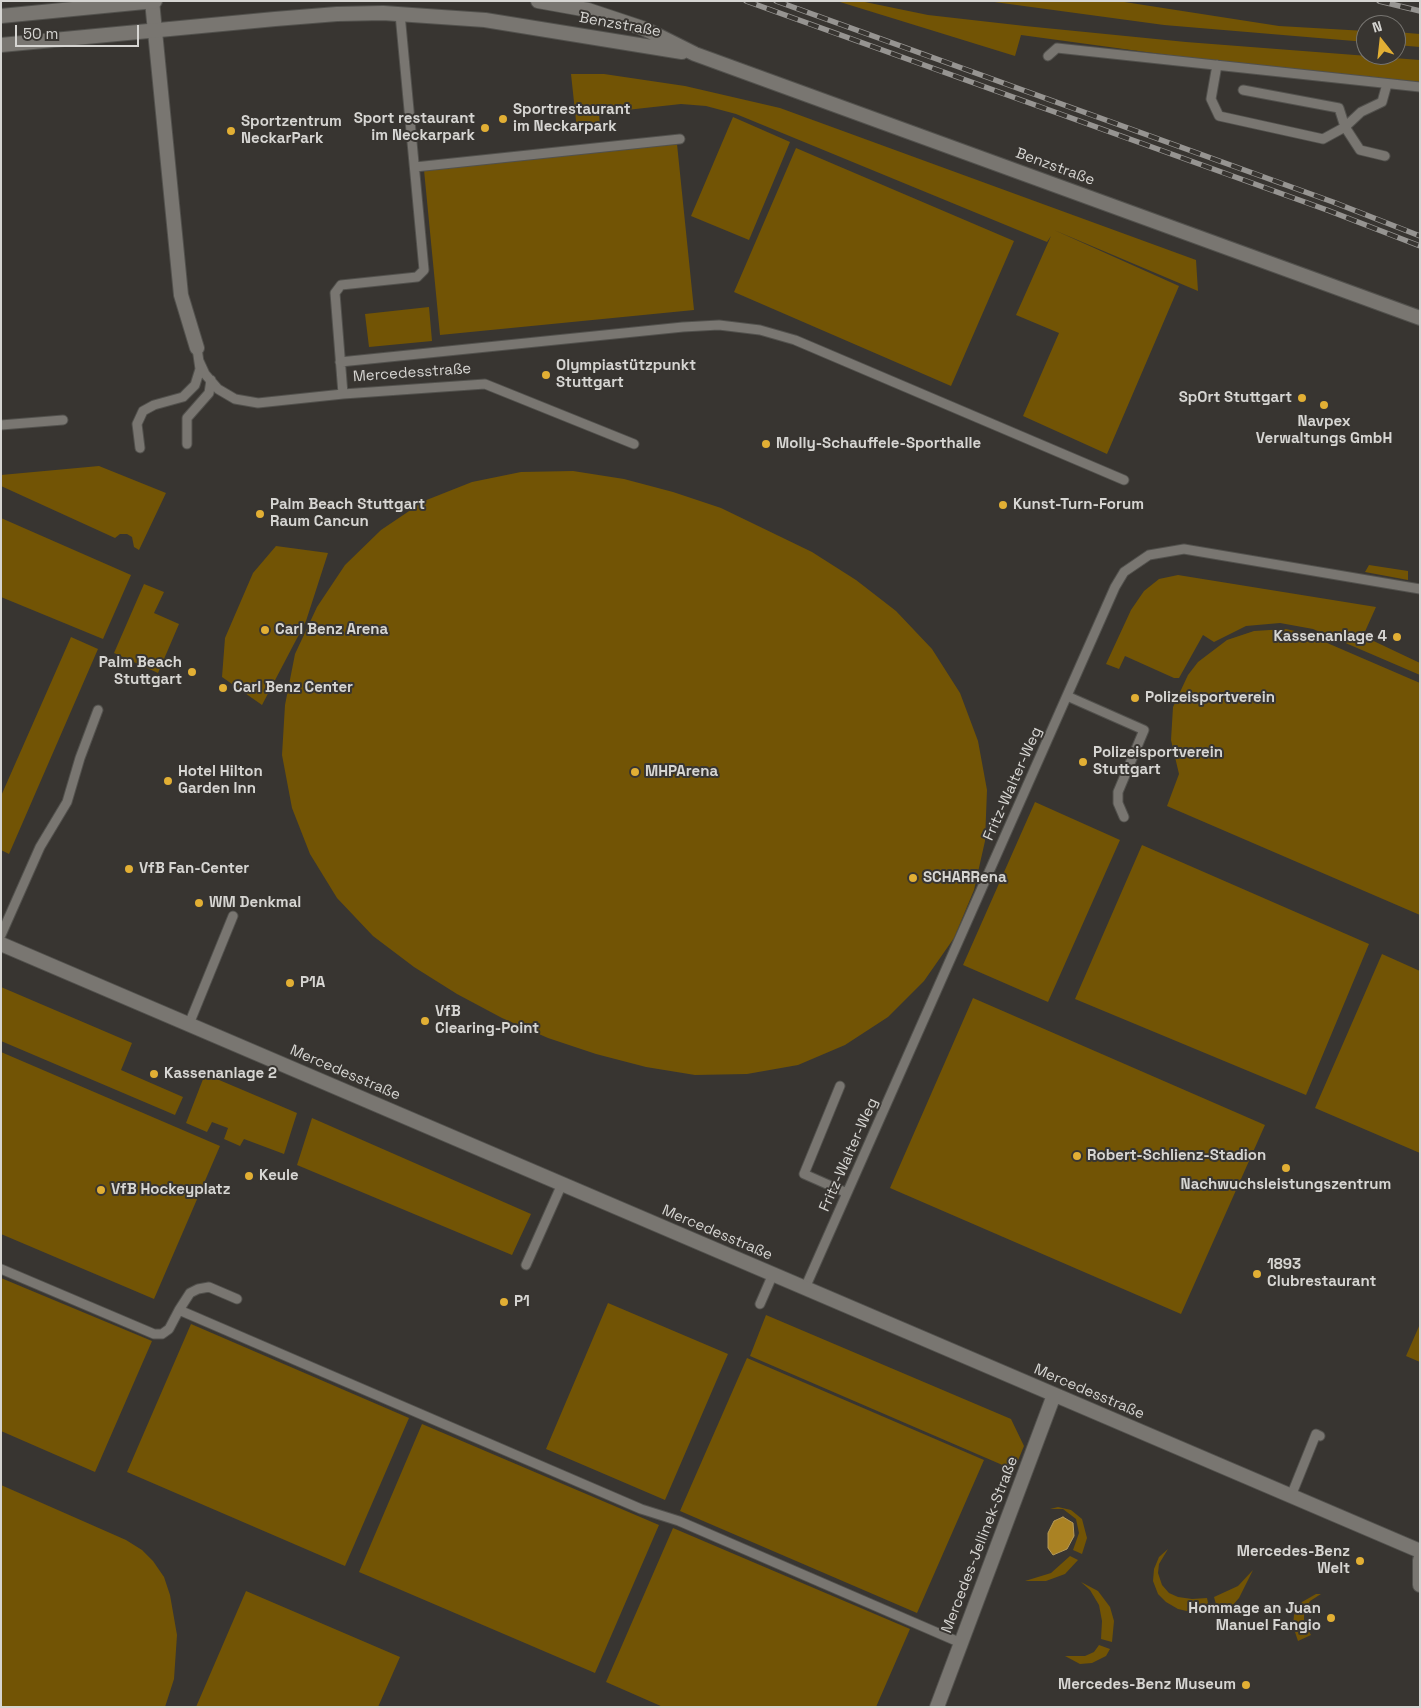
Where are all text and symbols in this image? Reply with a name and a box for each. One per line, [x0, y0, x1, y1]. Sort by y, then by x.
street label: Benzstraße [578, 9, 662, 41]
scale bar [18, 15, 141, 47]
north arrow [1356, 15, 1406, 65]
text: N [1370, 17, 1384, 36]
text: 50 m [23, 24, 58, 43]
place label: Sportrestaurant im Neckarpark [513, 101, 630, 136]
place label: Sport restaurant im Neckarpark [354, 110, 475, 145]
place label: Sportzentrum NeckarPark [241, 113, 342, 148]
marker: Sportrestaurant im Neckarpark [497, 113, 509, 125]
marker: Sport restaurant im Neckarpark [479, 122, 491, 134]
marker: Sportzentrum NeckarPark [225, 125, 237, 137]
street label: Benzstraße [1013, 144, 1097, 190]
place label: Olympiastützpunkt Stuttgart [556, 357, 696, 392]
street label: Mercedesstraße [352, 360, 472, 386]
marker: Olympiastützpunkt Stuttgart [540, 369, 552, 381]
place label: SpOrt Stuttgart [1179, 389, 1292, 407]
marker: SpOrt Stuttgart [1296, 392, 1308, 404]
marker: Navpex Verwaltungs GmbH [1318, 399, 1330, 411]
place label: Navpex Verwaltungs GmbH [1256, 413, 1392, 448]
place label: Molly-Schauffele-Sporthalle [776, 435, 981, 453]
marker: Molly-Schauffele-Sporthalle [760, 438, 772, 450]
place label: Palm Beach Stuttgart Raum Cancun [270, 496, 425, 531]
place label: Kunst-Turn-Forum [1013, 496, 1144, 514]
marker: Kunst-Turn-Forum [997, 499, 1009, 511]
marker: Palm Beach Stuttgart Raum Cancun [254, 508, 266, 520]
place label: Carl Benz Arena [275, 621, 388, 639]
marker: Carl Benz Arena [259, 624, 271, 636]
place label: Kassenanlage 4 [1273, 628, 1387, 646]
marker: Kassenanlage 4 [1391, 631, 1403, 643]
place label: Palm Beach Stuttgart [99, 654, 182, 689]
marker: Palm Beach Stuttgart [186, 666, 198, 678]
place label: Carl Benz Center [233, 679, 353, 697]
marker: Carl Benz Center [217, 682, 229, 694]
place label: Polizeisportverein [1145, 689, 1275, 707]
marker: Polizeisportverein [1129, 692, 1141, 704]
street label: Fritz-Walter-Weg [980, 724, 1046, 844]
place label: Polizeisportverein Stuttgart [1093, 744, 1223, 779]
marker: Polizeisportverein Stuttgart [1077, 756, 1089, 768]
place label: Hotel Hilton Garden Inn [178, 763, 263, 798]
place label: MHPArena [645, 763, 718, 781]
marker: MHPArena [629, 766, 641, 778]
marker: Hotel Hilton Garden Inn [162, 775, 174, 787]
place label: VfB Fan-Center [139, 860, 249, 878]
marker: VfB Fan-Center [123, 863, 135, 875]
place label: SCHARRena [923, 869, 1007, 887]
marker: SCHARRena [907, 872, 919, 884]
place label: WM Denkmal [209, 894, 301, 912]
marker: WM Denkmal [193, 897, 205, 909]
place label: P1A [300, 974, 325, 992]
marker: P1A [284, 977, 296, 989]
place label: VfB Clearing-Point [435, 1003, 539, 1038]
marker: VfB Clearing-Point [419, 1015, 431, 1027]
street label: Mercedesstraße [287, 1042, 403, 1104]
place label: Kassenanlage 2 [164, 1065, 277, 1083]
marker: Kassenanlage 2 [148, 1068, 160, 1080]
street label: Fritz-Walter-Weg [816, 1095, 882, 1215]
place label: Robert-Schlienz-Stadion [1087, 1147, 1266, 1165]
marker: Robert-Schlienz-Stadion [1071, 1150, 1083, 1162]
marker: Nachwuchsleistungszentrum [1280, 1162, 1292, 1174]
place label: Keule [259, 1167, 299, 1185]
marker: Keule [243, 1170, 255, 1182]
place label: Nachwuchsleistungszentrum [1181, 1176, 1391, 1194]
place label: VfB Hockeyplatz [111, 1181, 230, 1199]
marker: VfB Hockeyplatz [95, 1184, 107, 1196]
street label: Mercedesstraße [659, 1202, 775, 1264]
place label: 1893 Clubrestaurant [1267, 1256, 1376, 1291]
marker: 1893 Clubrestaurant [1251, 1268, 1263, 1280]
place label: P1 [514, 1293, 530, 1311]
marker: P1 [498, 1296, 510, 1308]
street label: Mercedesstraße [1031, 1361, 1147, 1423]
street label: Mercedes-Jellinek-Straße [938, 1454, 1022, 1636]
place label: Mercedes-Benz Welt [1237, 1543, 1350, 1578]
marker: Mercedes-Benz Welt [1354, 1555, 1366, 1567]
place label: Hommage an Juan Manuel Fangio [1188, 1600, 1321, 1635]
marker: Hommage an Juan Manuel Fangio [1325, 1612, 1337, 1624]
place label: Mercedes-Benz Museum [1058, 1676, 1236, 1694]
marker: Mercedes-Benz Museum [1240, 1679, 1252, 1691]

